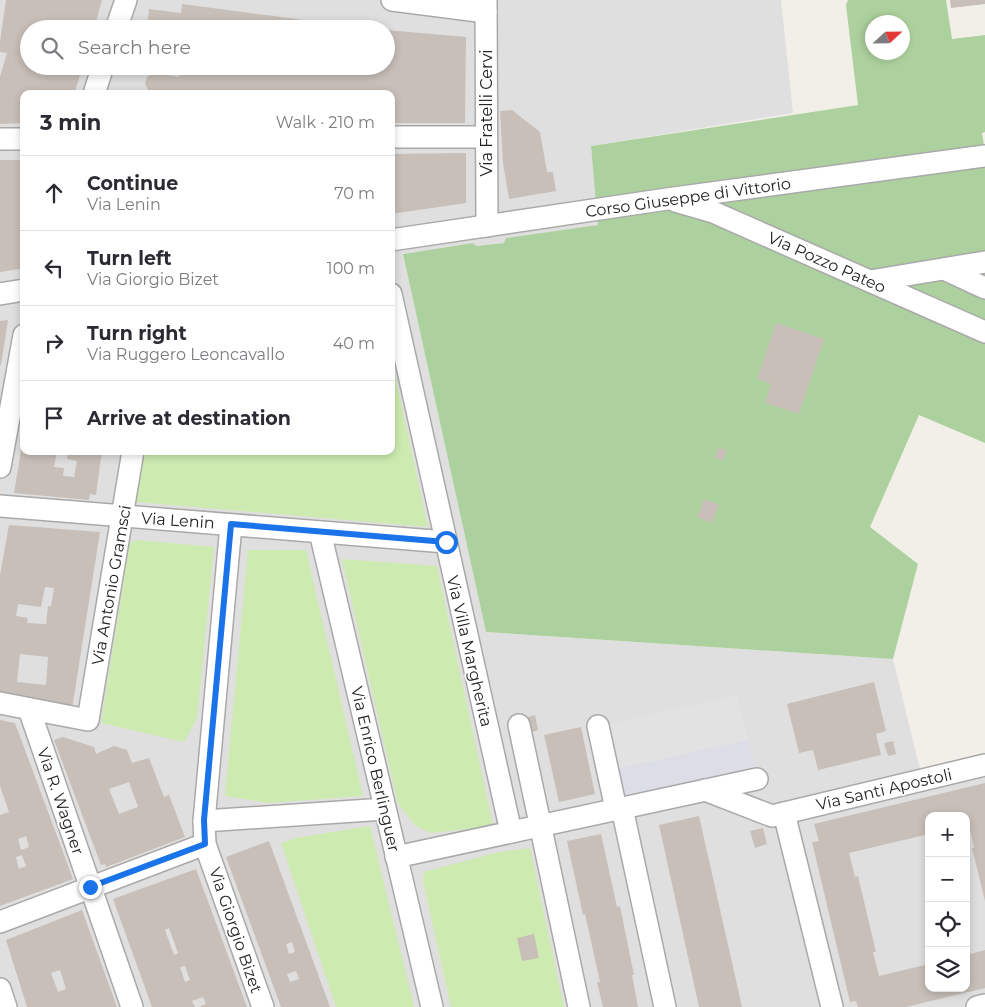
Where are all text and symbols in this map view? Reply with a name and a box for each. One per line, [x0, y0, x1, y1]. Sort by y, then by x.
north arrow [865, 15, 910, 60]
search box [20, 20, 395, 75]
icon: search [38, 34, 66, 62]
text: Search here [78, 36, 191, 59]
street label: Via Fratelli Cervi [477, 49, 496, 177]
text: 3 min [40, 110, 101, 135]
text: Walk · 210 m [276, 113, 375, 132]
text: Continue [87, 172, 178, 195]
street label: Corso Giuseppe di Vittorio [584, 174, 792, 221]
icon: ahead [40, 179, 68, 207]
text: 70 m [334, 184, 375, 203]
text: Via Lenin [87, 195, 161, 214]
street label: Via Pozzo Pateo [765, 228, 889, 297]
text: Turn left [87, 247, 172, 270]
icon: left [40, 254, 68, 282]
text: 100 m [327, 259, 375, 278]
text: Via Giorgio Bizet [87, 270, 219, 289]
text: Turn right [87, 322, 187, 345]
icon: right [40, 329, 68, 357]
text: 40 m [333, 334, 375, 353]
text: Via Ruggero Leoncavallo [87, 345, 285, 364]
icon: arrive [40, 404, 68, 432]
text: Arrive at destination [87, 407, 291, 430]
street label: Via Antonio Gramsci [88, 504, 135, 667]
street label: Via Lenin [141, 508, 215, 533]
route start [435, 531, 458, 554]
street label: Via Villa Margherita [443, 574, 496, 729]
street label: Via Enrico Berlinguer [347, 685, 404, 854]
street label: Via R. Wagner [33, 745, 88, 857]
street label: Via Santi Apostoli [814, 765, 954, 814]
map controls [925, 812, 970, 992]
button: + [925, 812, 970, 857]
button: − [925, 857, 970, 902]
street label: Via Giorgio Bizet [205, 865, 266, 996]
route end [79, 876, 102, 899]
button: locate [925, 902, 970, 947]
button: layers [925, 947, 970, 992]

